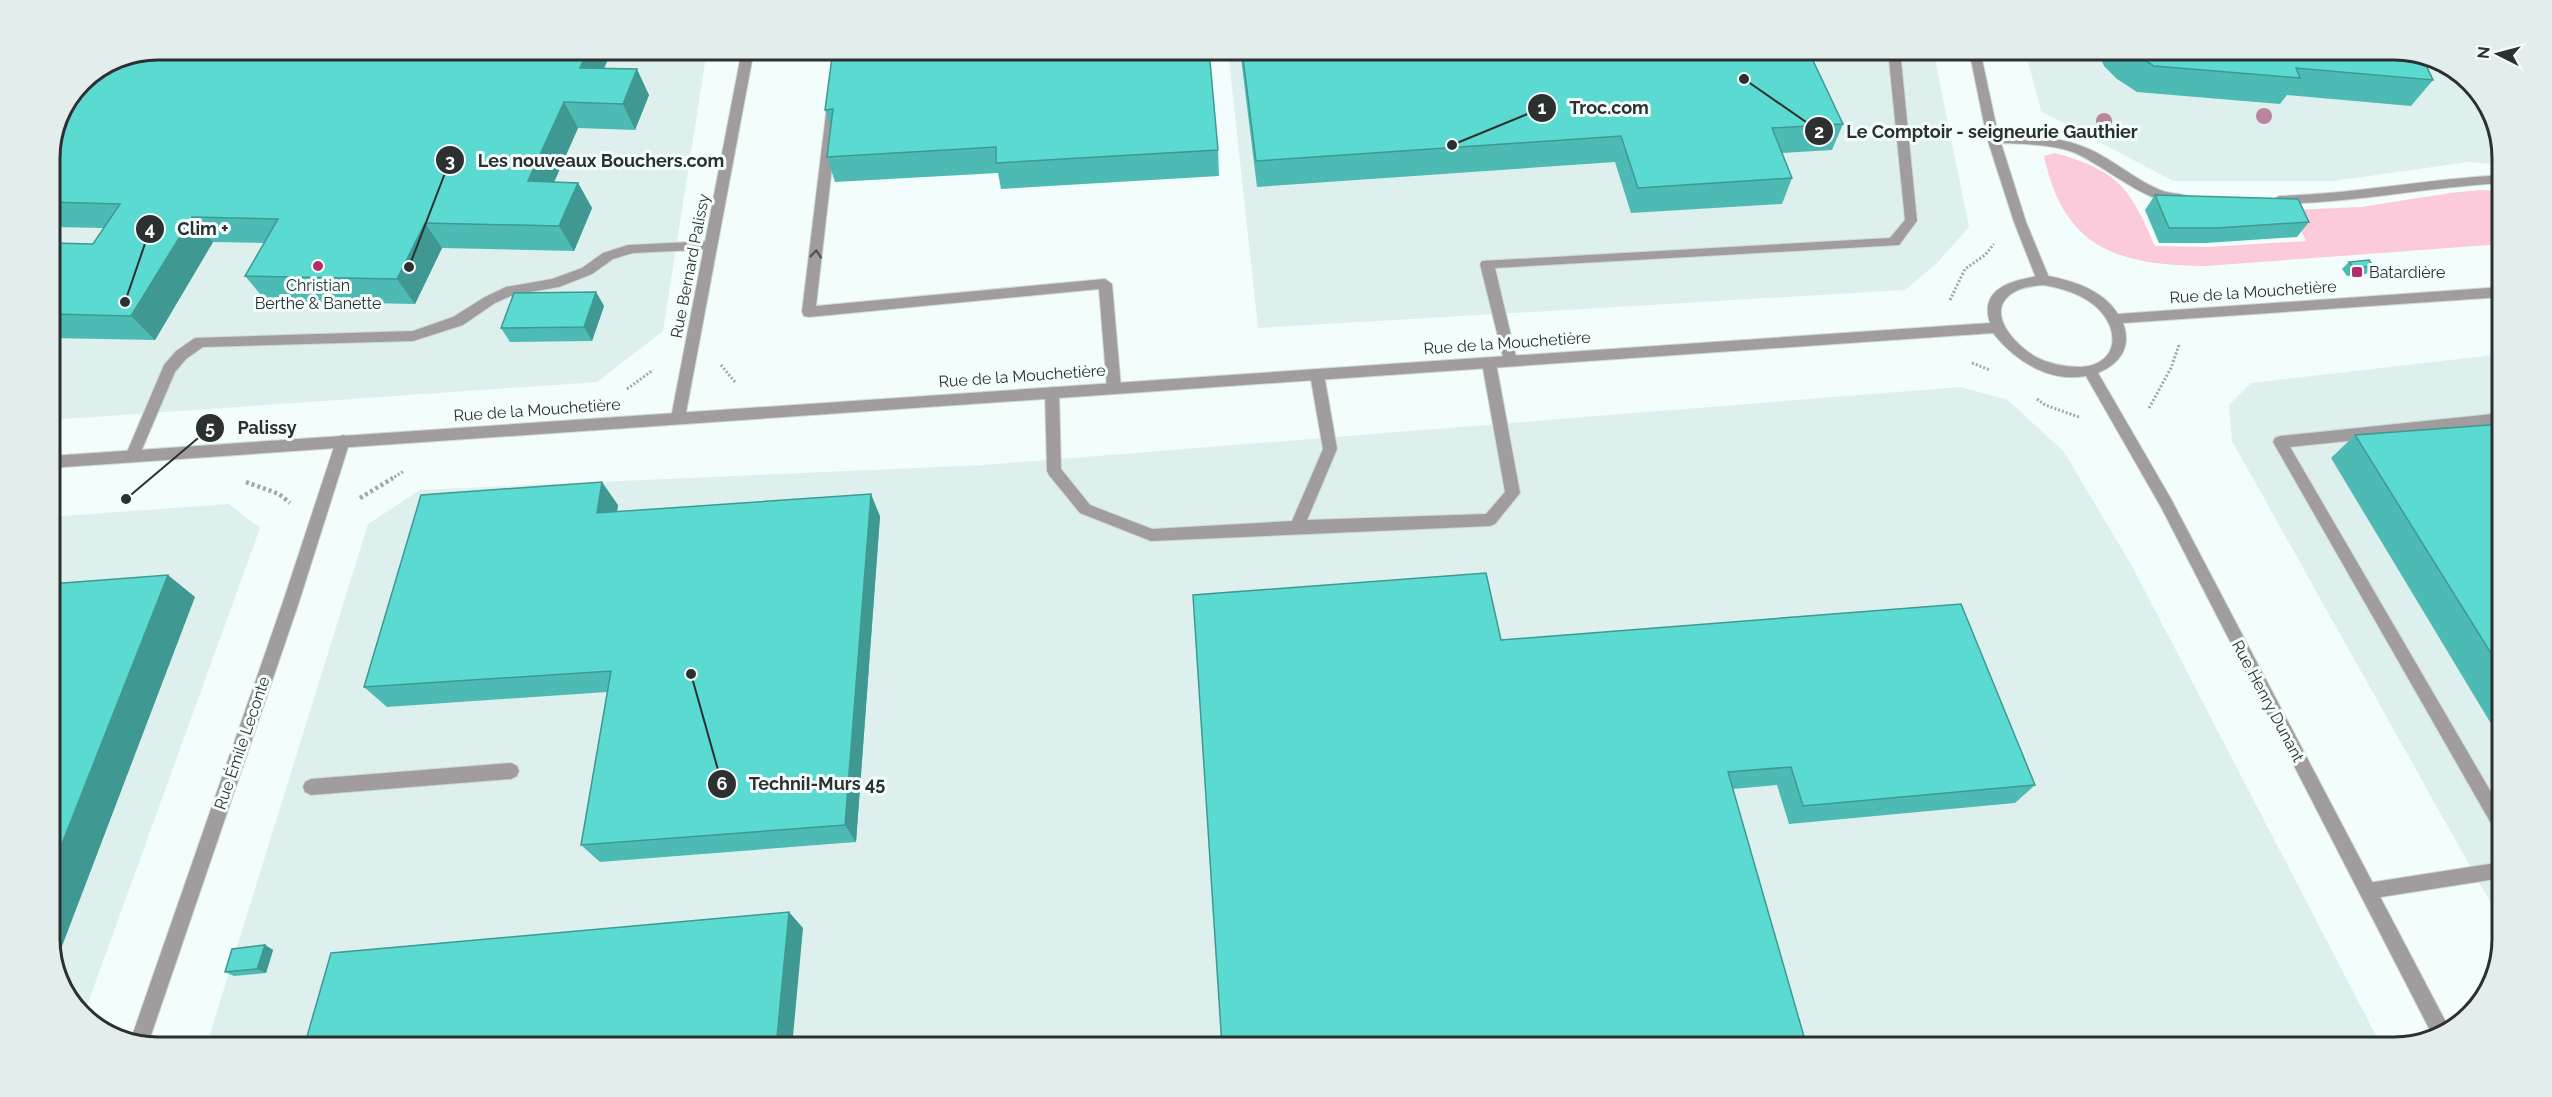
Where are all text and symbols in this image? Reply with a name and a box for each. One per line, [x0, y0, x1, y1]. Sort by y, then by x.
north arrow [2468, 24, 2528, 84]
text: N [2473, 45, 2494, 60]
callout: Troc.com [1527, 90, 1661, 126]
text: 1 [1538, 97, 1547, 118]
text: Troc.com [1569, 97, 1649, 118]
callout: Le Comptoir - seigneurie Gauthier [1804, 113, 2150, 149]
text: 2 [1814, 121, 1824, 142]
text: Le Comptoir - seigneurie Gauthier [1846, 121, 2138, 142]
callout: Les nouveaux Bouchers.com [435, 142, 736, 178]
text: 3 [445, 150, 455, 171]
text: Les nouveaux Bouchers.com [478, 150, 724, 171]
street label: Rue Bernard Palissy [667, 192, 713, 340]
callout: Clim + [135, 211, 241, 247]
text: 4 [145, 218, 155, 239]
text: Clim + [177, 218, 229, 239]
one-way arrow [809, 249, 822, 258]
marker: Christian Berthe & Banette [311, 259, 325, 273]
place label: Batardière [2369, 263, 2445, 282]
marker: Batardière [2350, 265, 2364, 279]
place label: Christian Berthe & Banette [255, 276, 381, 313]
street label: Rue de la Mouchetière [2169, 277, 2337, 307]
street label: Rue de la Mouchetière [1423, 328, 1591, 358]
street label: Rue de la Mouchetière [938, 361, 1106, 391]
street label: Rue de la Mouchetière [453, 395, 621, 425]
callout: Palissy [195, 410, 308, 446]
text: 5 [205, 417, 215, 438]
text: Palissy [237, 417, 297, 438]
street label: Rue Henry Dunant [2228, 637, 2308, 766]
street label: Rue Émile Leconte [209, 674, 274, 812]
callout: TechniI-Murs 45 [707, 766, 897, 802]
text: 6 [717, 773, 728, 794]
text: TechniI-Murs 45 [749, 773, 885, 794]

